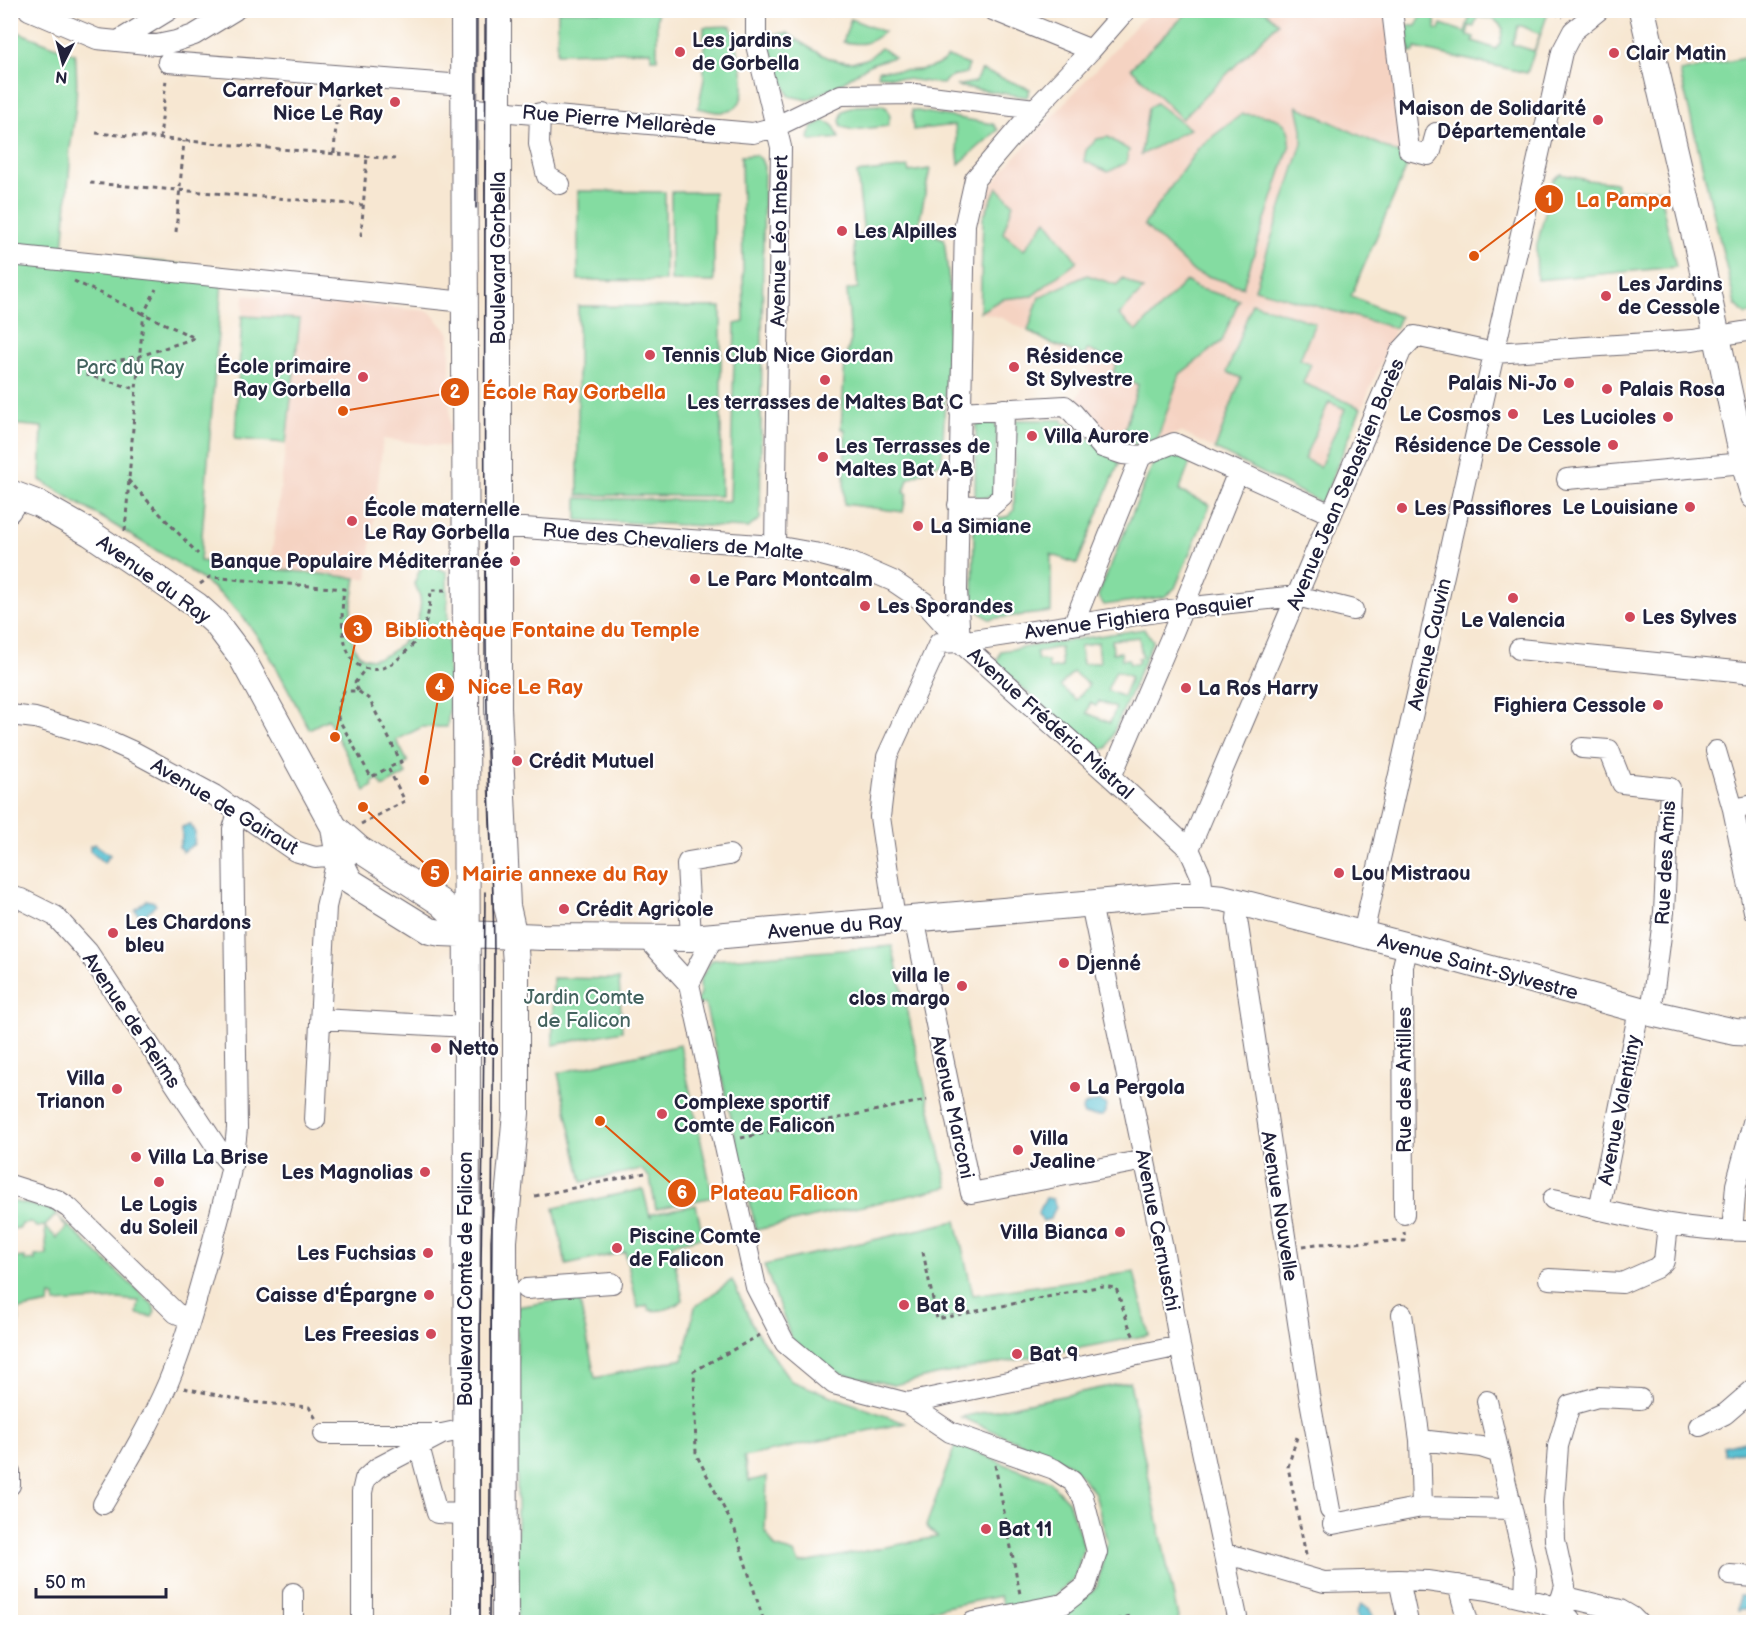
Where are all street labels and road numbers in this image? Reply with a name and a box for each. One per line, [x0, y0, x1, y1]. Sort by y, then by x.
street label: Rue Pierre Mellarède [521, 101, 717, 141]
street label: Avenue Léo Imbert [767, 155, 793, 327]
street label: Boulevard Gorbella [487, 171, 511, 345]
street label: Avenue Jean Sebastien Barès [1282, 355, 1410, 614]
street label: Rue des Chevaliers de Malte [542, 519, 804, 565]
street label: Avenue du Ray [92, 530, 215, 629]
street label: Avenue Cauvin [1403, 576, 1457, 713]
street label: Avenue Fighiera Pasquier [1023, 589, 1256, 645]
street label: Avenue Frédéric Mistral [962, 643, 1138, 805]
street label: Avenue de Gairaut [146, 753, 303, 860]
street label: Rue des Amis [1651, 800, 1681, 926]
street label: Avenue du Ray [767, 909, 903, 945]
street label: Avenue Saint-Sylvestre [1375, 929, 1581, 1005]
street label: Avenue de Reims [77, 948, 185, 1093]
street label: Rue des Antilles [1393, 1007, 1417, 1153]
street label: Avenue Marconi [925, 1033, 979, 1181]
street label: Avenue Valentiny [1594, 1033, 1646, 1187]
street label: Avenue Nouvelle [1255, 1129, 1303, 1283]
street label: Avenue Cernuschi [1130, 1147, 1184, 1313]
street label: Boulevard Comte de Falicon [454, 1151, 478, 1407]

